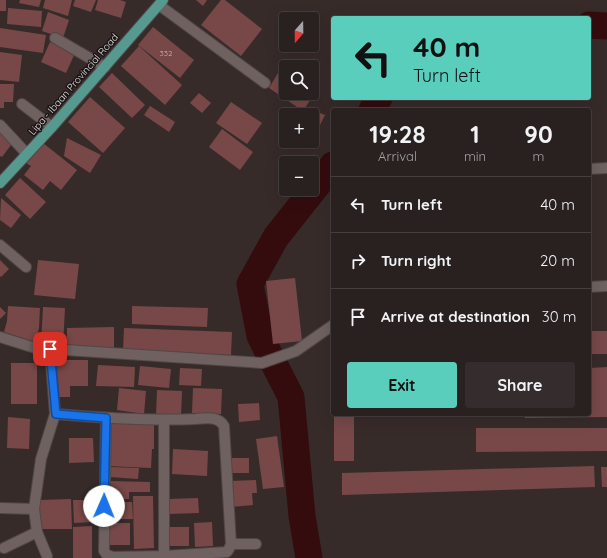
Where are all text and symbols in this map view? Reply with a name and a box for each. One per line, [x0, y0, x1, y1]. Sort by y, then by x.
north arrow [279, 12, 319, 52]
map controls [279, 12, 319, 196]
text: 40 m [413, 29, 480, 64]
street label: Lipa - Ibaan Provincial Road [26, 31, 121, 138]
icon: left [347, 32, 399, 84]
house number: 332 [160, 48, 173, 58]
button: search [279, 60, 319, 100]
text: Turn left [413, 64, 481, 87]
button: + [279, 108, 319, 148]
text: 19:28 [369, 119, 426, 149]
text: 1 [470, 119, 480, 149]
text: 90 [524, 119, 553, 149]
text: Arrival [378, 148, 417, 164]
text: min [464, 148, 486, 164]
text: m [533, 148, 544, 164]
button: − [279, 156, 319, 196]
icon: left [347, 194, 369, 216]
text: Turn left [381, 195, 443, 214]
text: 40 m [540, 195, 575, 214]
icon: right [347, 250, 369, 272]
text: Turn right [381, 251, 452, 270]
text: 20 m [540, 251, 575, 270]
icon: arrive [347, 306, 369, 328]
text: Arrive at destination [381, 307, 530, 326]
text: 30 m [542, 307, 576, 326]
pin [33, 332, 67, 366]
icon: arrive [39, 338, 61, 360]
button: Exit [347, 362, 457, 408]
button: Share [465, 362, 575, 408]
position arrow [83, 485, 125, 527]

